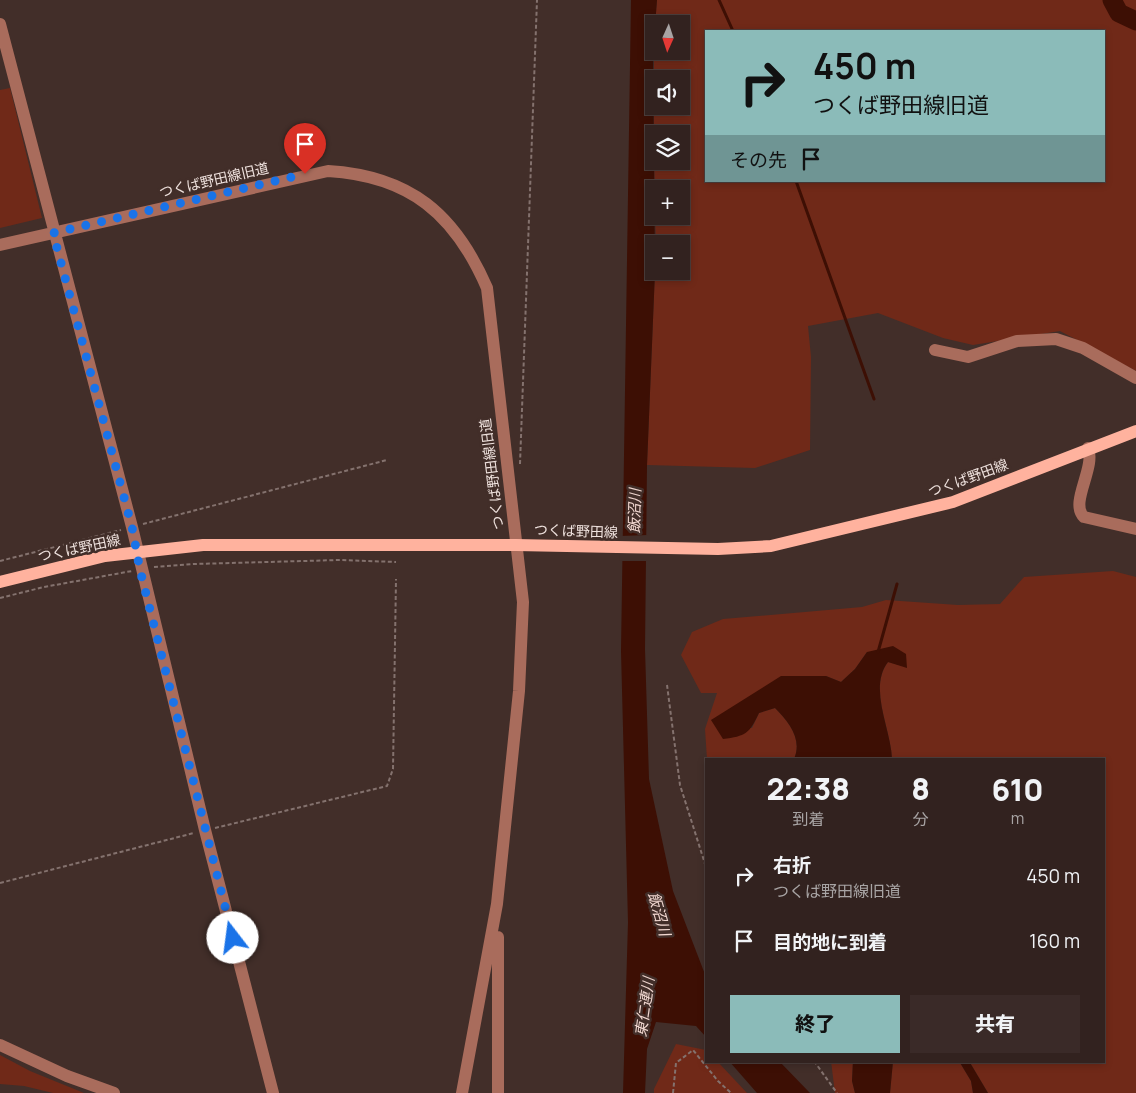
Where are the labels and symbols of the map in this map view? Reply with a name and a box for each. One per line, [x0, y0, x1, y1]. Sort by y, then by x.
north arrow [645, 15, 690, 60]
pin [284, 123, 326, 174]
street label: つくば野田線旧道 [157, 158, 271, 201]
street label: つくば野田線旧道 [475, 417, 508, 531]
street label: つくば野田線 [925, 454, 1011, 501]
water label: 飯沼川 [624, 486, 645, 534]
street label: つくば野田線 [534, 520, 618, 541]
street label: つくば野田線 [36, 529, 122, 566]
water label: 飯沼川 [643, 889, 676, 940]
position arrow [206, 911, 258, 963]
water label: 東仁連川 [630, 974, 659, 1038]

